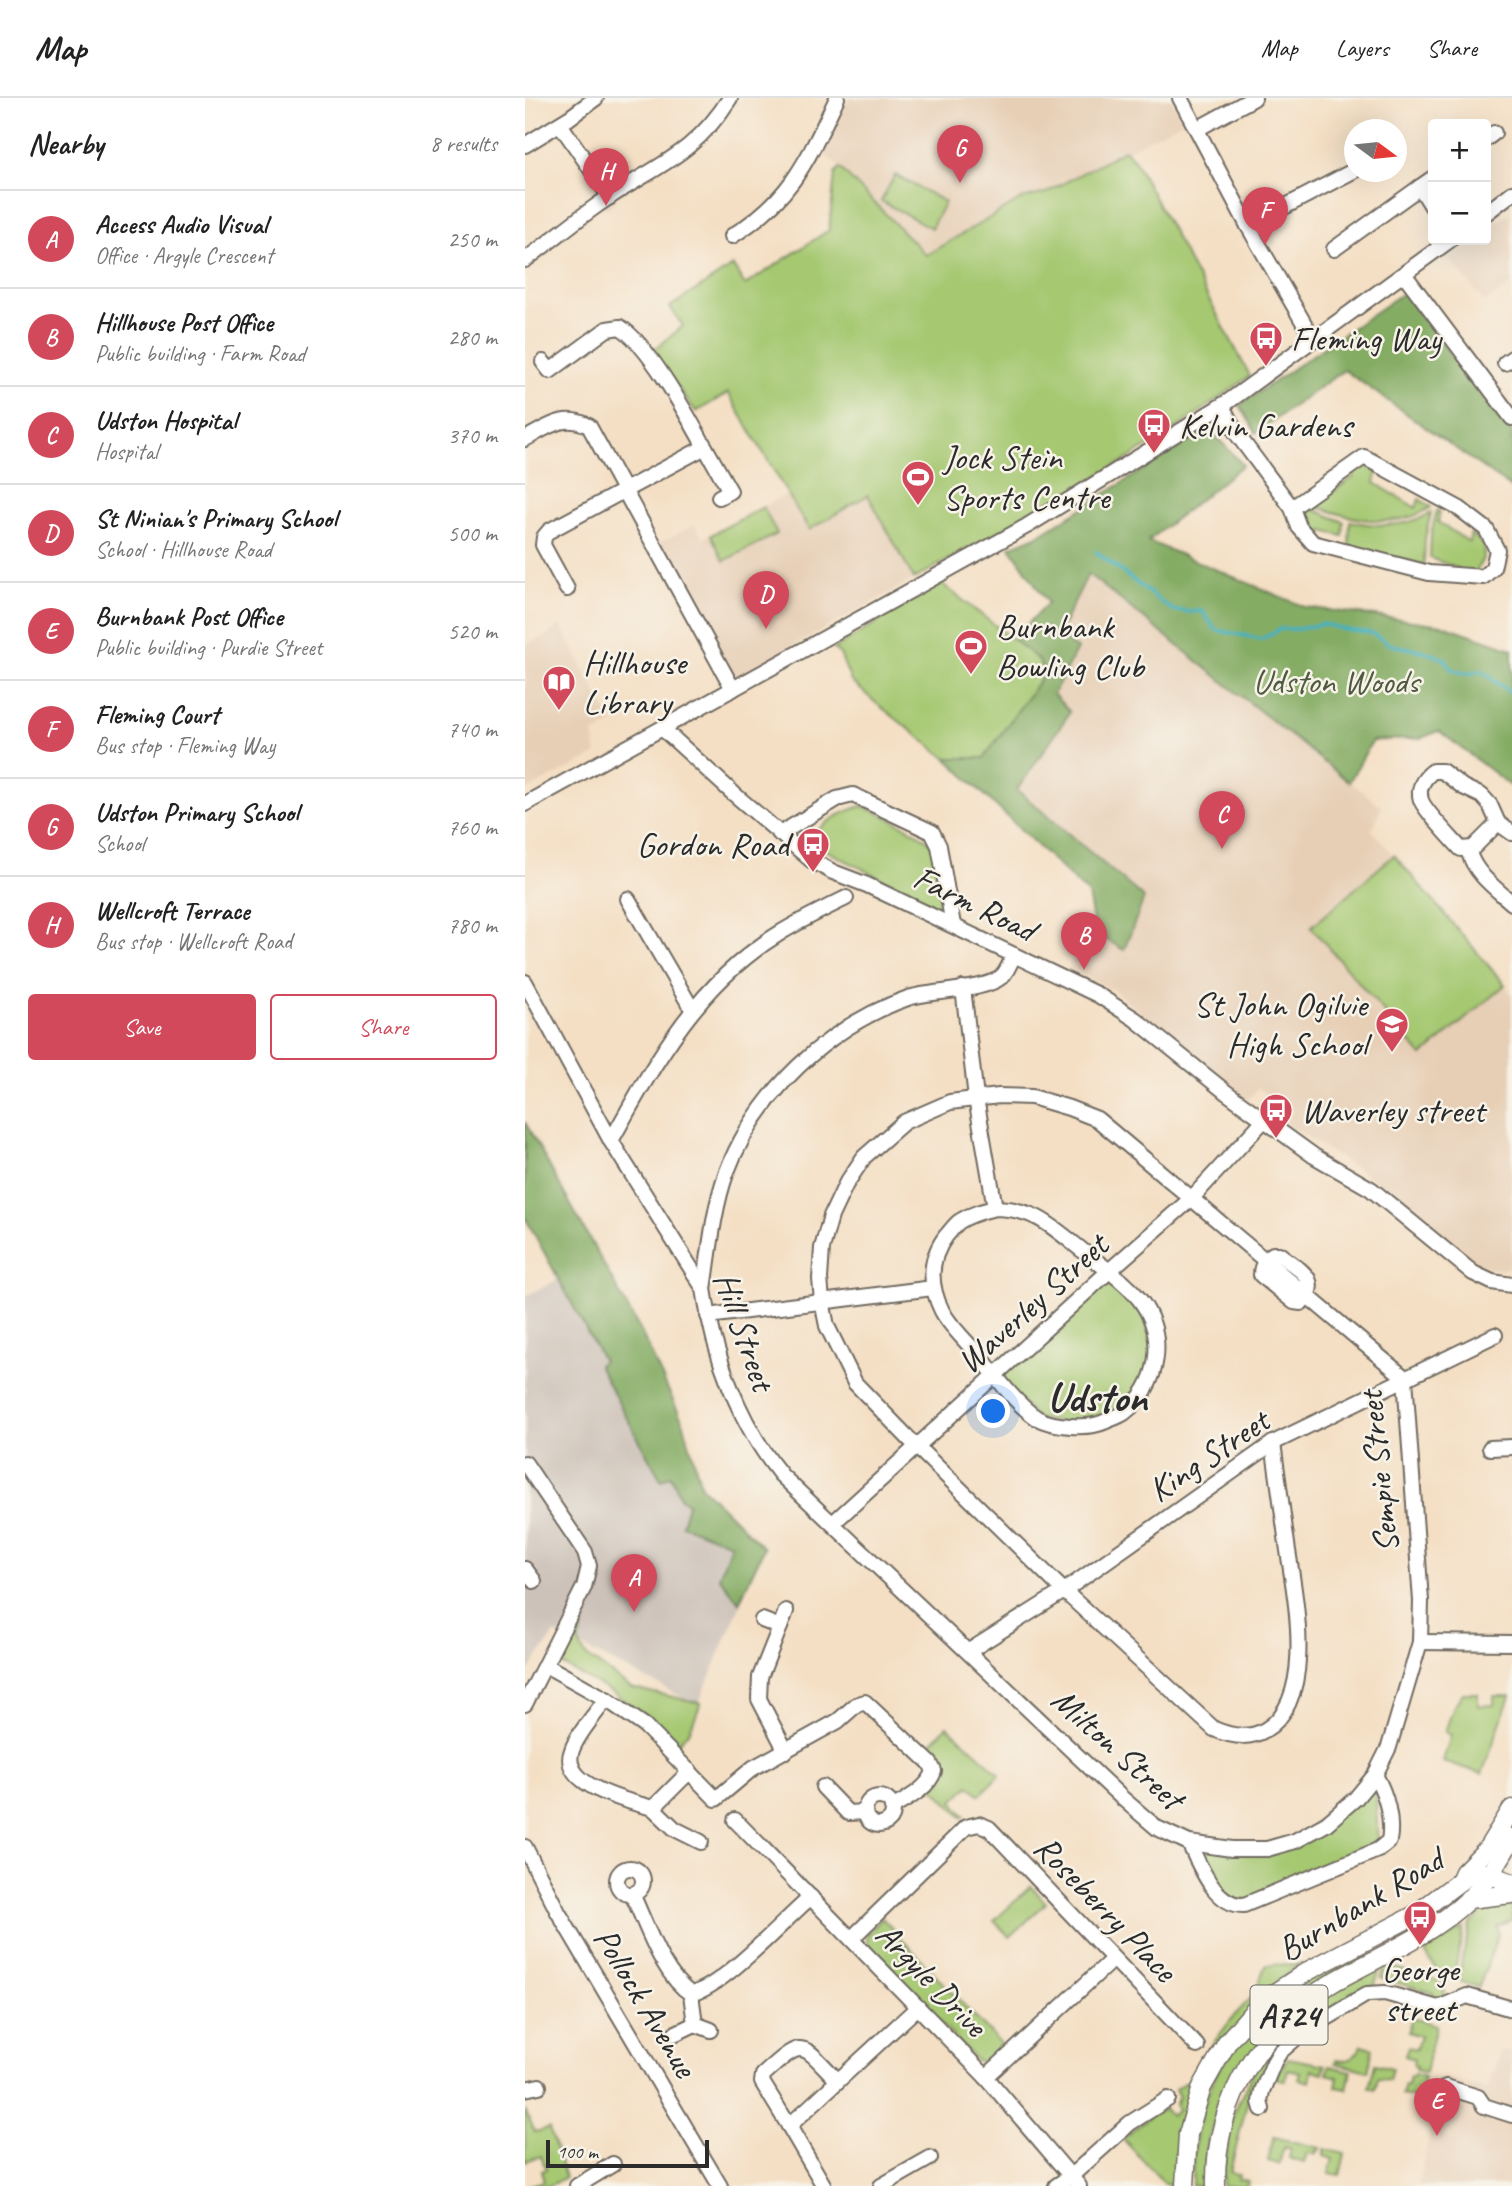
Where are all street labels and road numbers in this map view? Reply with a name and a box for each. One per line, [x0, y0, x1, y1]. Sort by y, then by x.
street label: Farm Road [906, 855, 1048, 955]
street label: Waverley Street [947, 1221, 1120, 1383]
street label: Hill Street [703, 1266, 787, 1400]
street label: Sempie Street [1347, 1385, 1409, 1555]
street label: King Street [1139, 1397, 1280, 1512]
street label: Milton Street [1042, 1677, 1196, 1822]
street label: Roseberry Place [1024, 1825, 1189, 1993]
street label: Burnbank Road [1269, 1835, 1456, 1972]
street label: Argyle Drive [866, 1913, 999, 2048]
street label: Pollock Avenue [583, 1919, 709, 2088]
road number: A724 [1251, 1985, 1327, 2044]

